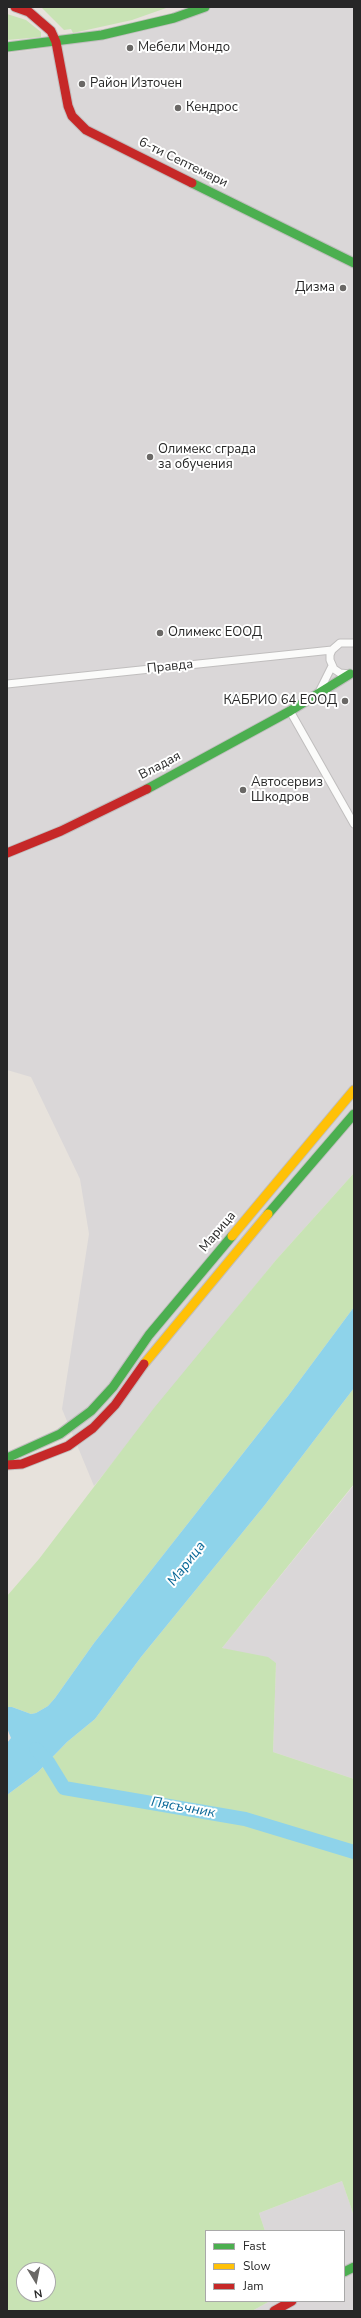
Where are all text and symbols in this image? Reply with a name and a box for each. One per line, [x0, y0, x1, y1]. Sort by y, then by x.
place label: Мебели Мондо [138, 40, 230, 56]
marker: Мебели Мондо [125, 43, 135, 53]
place label: Район Източен [90, 76, 182, 92]
marker: Район Източен [77, 79, 87, 89]
place label: Кендрос [186, 100, 238, 116]
marker: Кендрос [173, 103, 183, 113]
street label: 6-ти Септември [136, 135, 230, 191]
place label: Дизма [295, 280, 335, 296]
marker: Дизма [338, 283, 348, 293]
place label: Олимекс сграда за обучения [158, 442, 256, 473]
marker: Олимекс сграда за обучения [145, 452, 155, 462]
place label: Олимекс ЕООД [168, 625, 262, 641]
marker: Олимекс ЕООД [155, 628, 165, 638]
street label: Правда [146, 657, 194, 677]
place label: КАБРИО 64 ЕООД [223, 693, 337, 709]
marker: КАБРИО 64 ЕООД [340, 696, 350, 706]
street label: Владая [136, 749, 184, 783]
place label: Автосервиз Шкодров [251, 775, 323, 806]
marker: Автосервиз Шкодров [238, 785, 248, 795]
street label: Марица [197, 1209, 239, 1255]
water label: Марица [164, 1538, 210, 1590]
water label: Пясъчник [150, 1794, 216, 1822]
legend [205, 2230, 345, 2302]
text: Fast [243, 2238, 266, 2254]
text: Slow [243, 2258, 271, 2274]
north arrow [16, 2262, 56, 2302]
text: Jam [243, 2278, 264, 2294]
text: N [33, 2285, 43, 2301]

